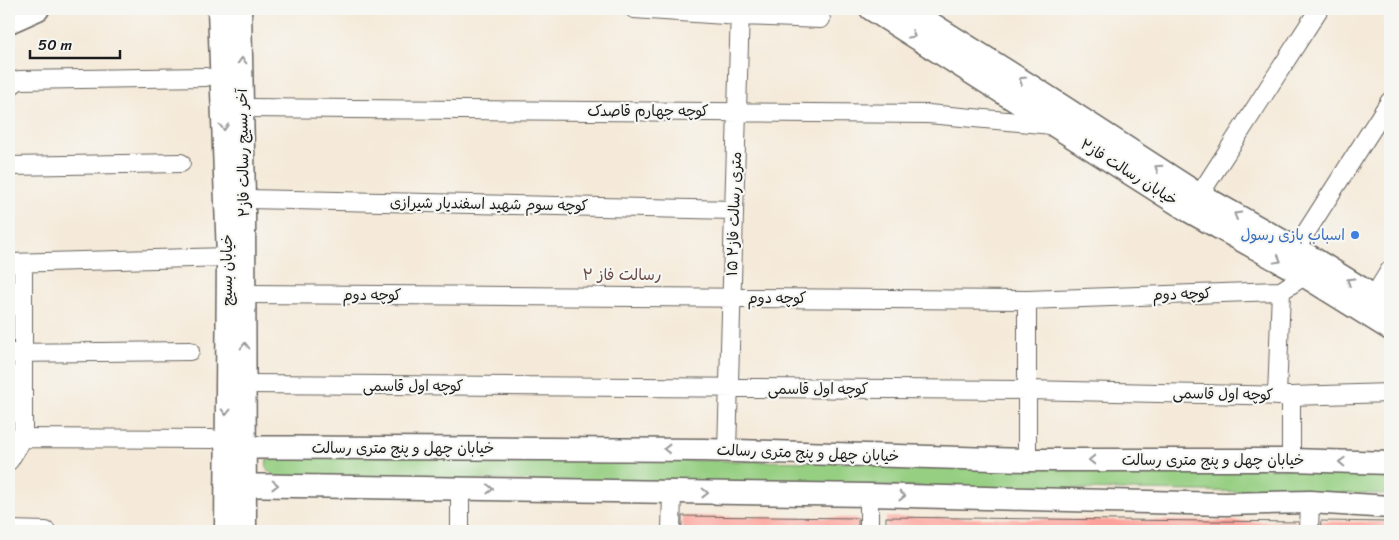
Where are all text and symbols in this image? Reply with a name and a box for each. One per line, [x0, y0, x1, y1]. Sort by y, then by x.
scale bar [30, 28, 120, 60]
one-way arrow [907, 29, 916, 39]
text: 50 m [38, 32, 73, 58]
one-way arrow [236, 57, 247, 65]
one-way arrow [1018, 77, 1027, 86]
street label: آخر بسیج رسالت فاز۲ [229, 87, 257, 218]
street label: کوچه چهارم قاصدک [587, 98, 709, 124]
one-way arrow [218, 124, 229, 132]
street label: خیابان رسالت فاز۲ [1075, 131, 1183, 213]
street label: ۱۵ متری رسالت فاز۲ [719, 151, 749, 277]
one-way arrow [1154, 165, 1163, 175]
street label: کوچه سوم شهید اسفندیار شیرازی [390, 189, 588, 219]
one-way arrow [1233, 211, 1242, 221]
place label: اسباب بازی رسول [1240, 222, 1345, 248]
marker: اسباب بازی رسول [1349, 229, 1361, 241]
street label: خیابان بسیج [214, 234, 240, 306]
one-way arrow [1272, 254, 1281, 264]
district label: رسالت فاز ۲ [582, 260, 662, 289]
one-way arrow [1346, 278, 1355, 287]
street label: کوچه دوم [1152, 280, 1212, 308]
street label: کوچه دوم [343, 282, 401, 308]
street label: کوچه دوم [748, 285, 806, 311]
one-way arrow [240, 341, 250, 349]
street label: کوچه اول قاسمی [363, 373, 463, 399]
street label: کوچه اول قاسمی [768, 376, 868, 402]
street label: کوچه اول قاسمی [1172, 380, 1274, 408]
one-way arrow [221, 409, 231, 417]
street label: خیابان چهل و پنج متری رسالت [312, 435, 494, 461]
street label: خیابان چهل و پنج متری رسالت [716, 437, 900, 469]
one-way arrow [662, 444, 670, 454]
street label: خیابان چهل و پنج متری رسالت [1122, 447, 1304, 473]
one-way arrow [1087, 455, 1095, 465]
one-way arrow [1337, 456, 1345, 467]
one-way arrow [272, 480, 279, 490]
one-way arrow [486, 484, 494, 494]
one-way arrow [701, 487, 709, 498]
one-way arrow [899, 491, 907, 501]

